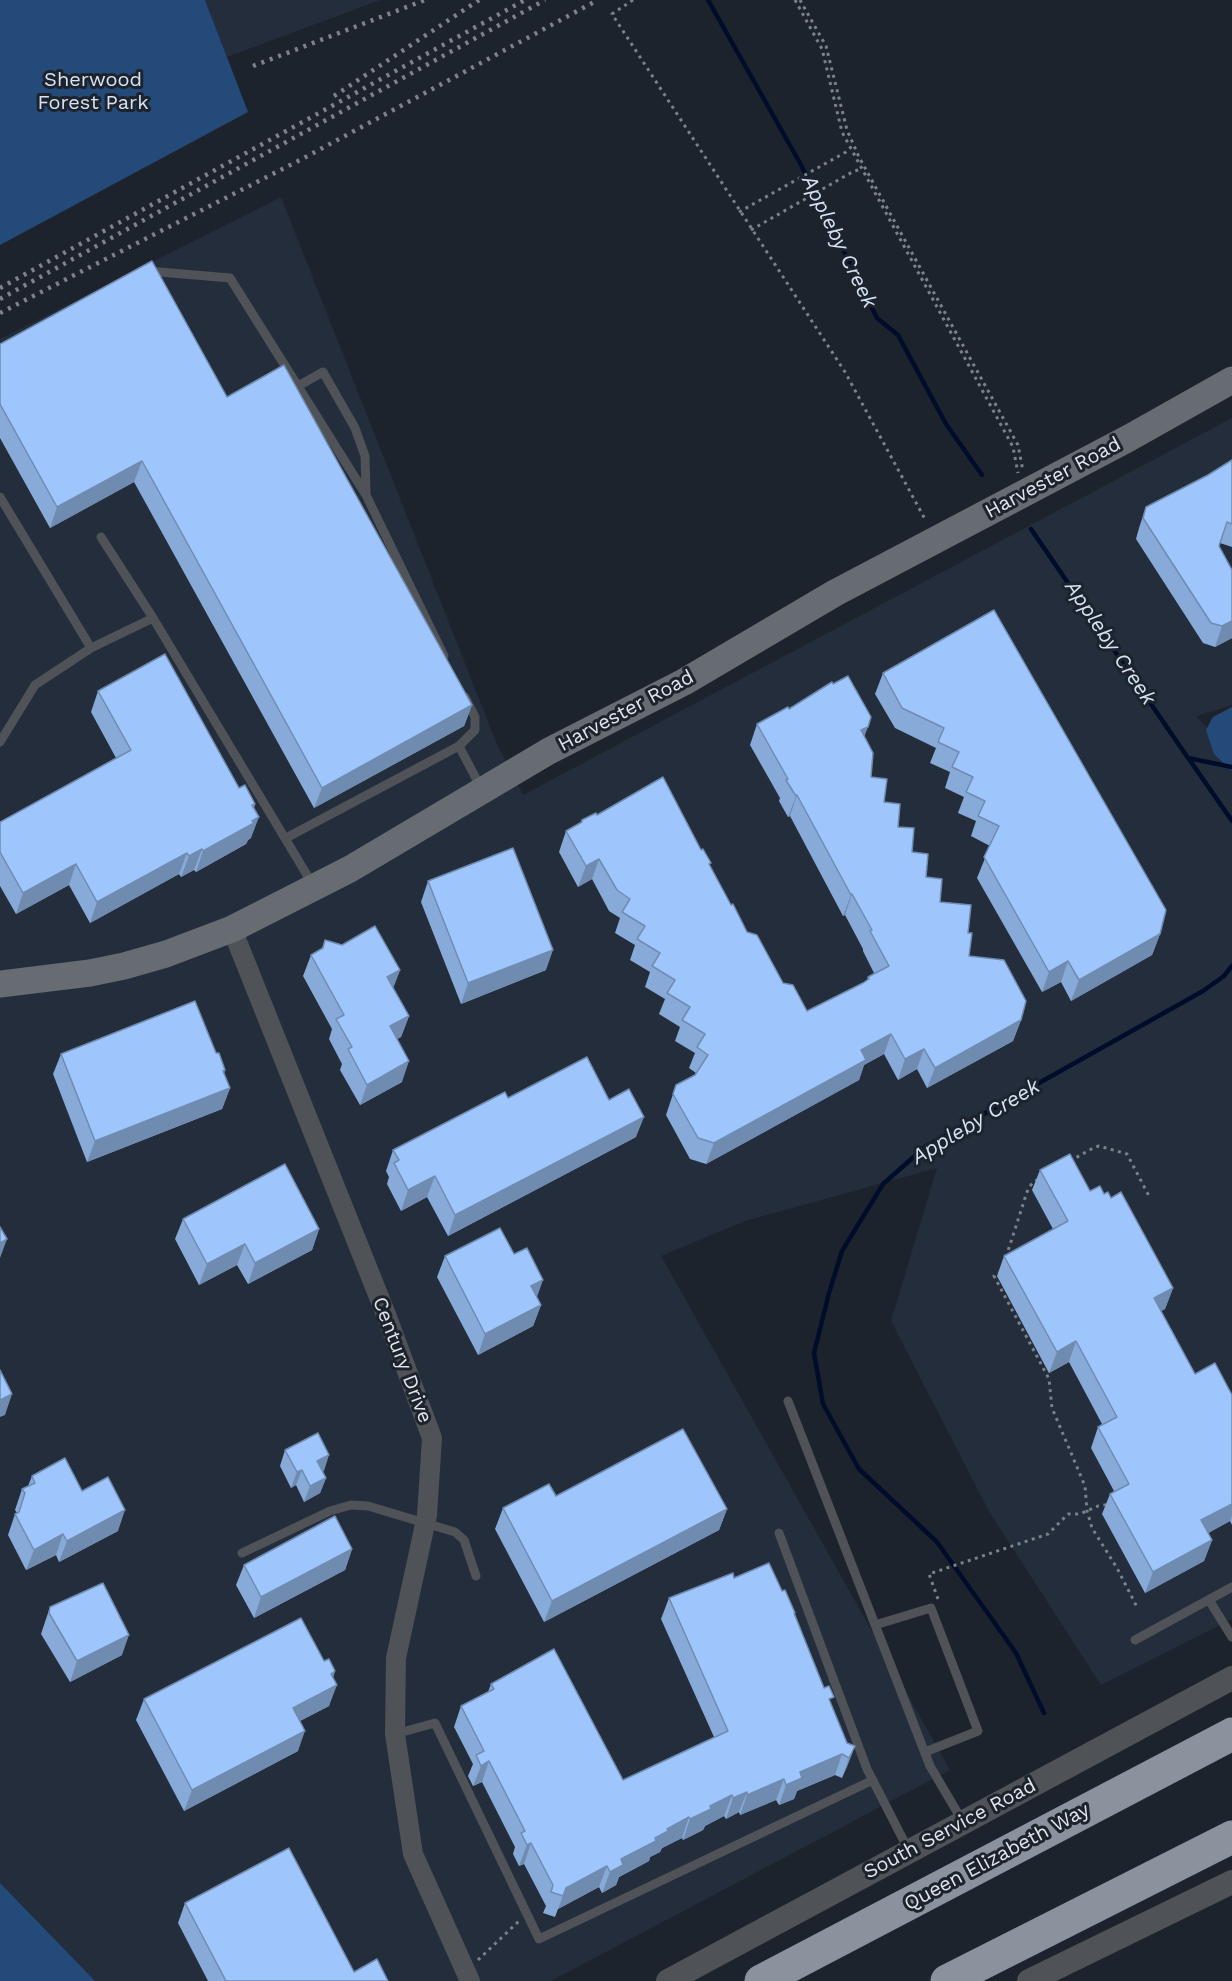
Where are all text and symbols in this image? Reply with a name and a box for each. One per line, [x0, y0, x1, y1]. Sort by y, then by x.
park label: Sherwood Forest Park [37, 68, 149, 115]
water label: Appleby Creek [796, 171, 882, 313]
street label: Harvester Road [981, 432, 1125, 524]
water label: Appleby Creek [1059, 576, 1161, 710]
street label: Harvester Road [554, 665, 698, 757]
water label: Appleby Creek [907, 1074, 1045, 1170]
street label: Century Drive [367, 1293, 437, 1427]
street label: South Service Road [860, 1773, 1040, 1885]
street label: Queen Elizabeth Way [900, 1798, 1094, 1916]

